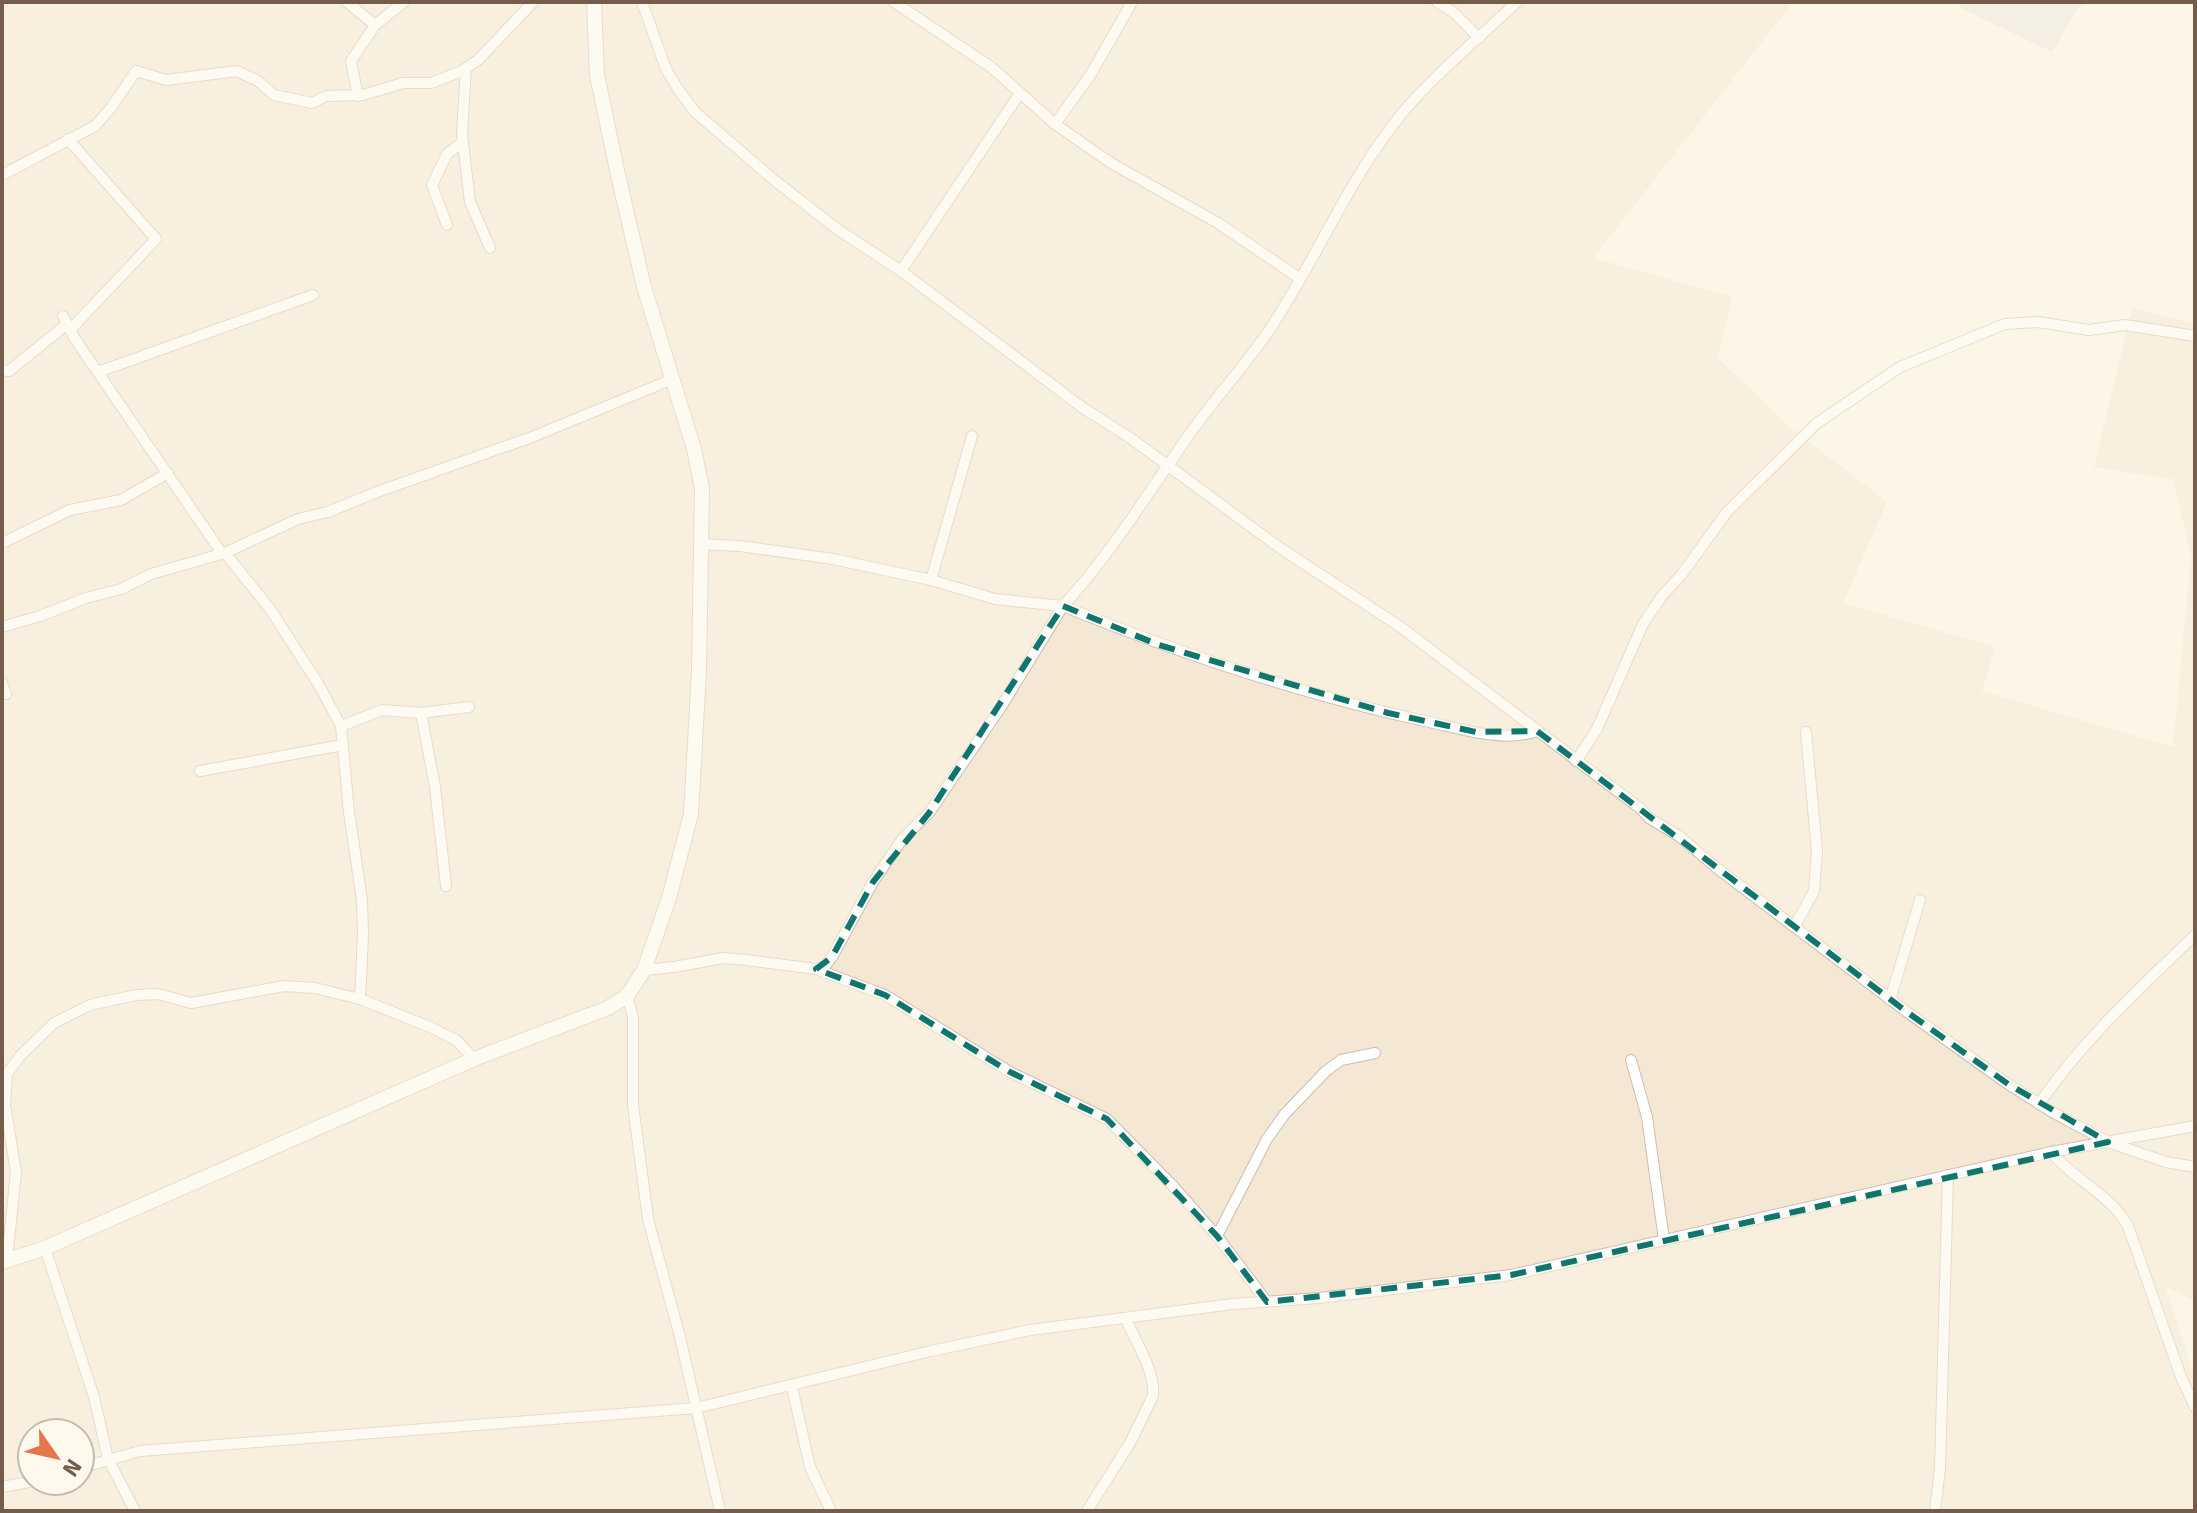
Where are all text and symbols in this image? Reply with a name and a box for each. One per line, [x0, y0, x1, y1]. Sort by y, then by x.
north arrow [16, 1417, 96, 1497]
text: N [57, 1454, 88, 1482]

